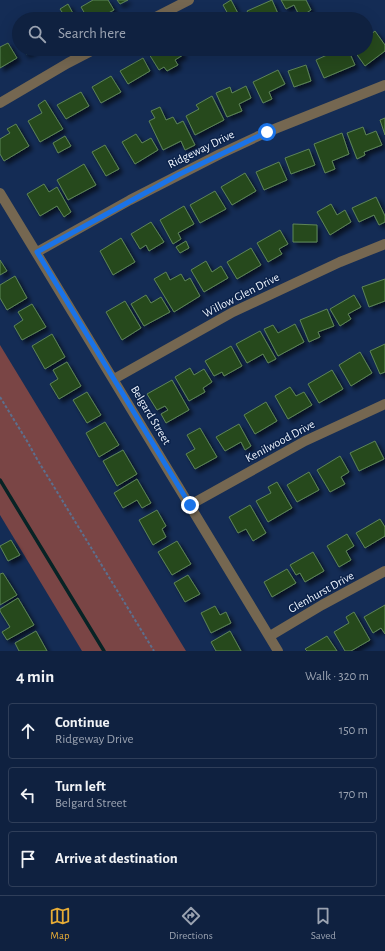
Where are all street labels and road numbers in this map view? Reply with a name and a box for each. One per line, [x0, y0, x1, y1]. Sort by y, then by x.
street label: Ridgeway Drive [166, 128, 237, 171]
street label: Willow Glen Drive [201, 271, 281, 319]
street label: Belgard Street [129, 384, 173, 447]
street label: Kenilwood Drive [243, 418, 317, 464]
street label: Glenhurst Drive [286, 569, 356, 615]

